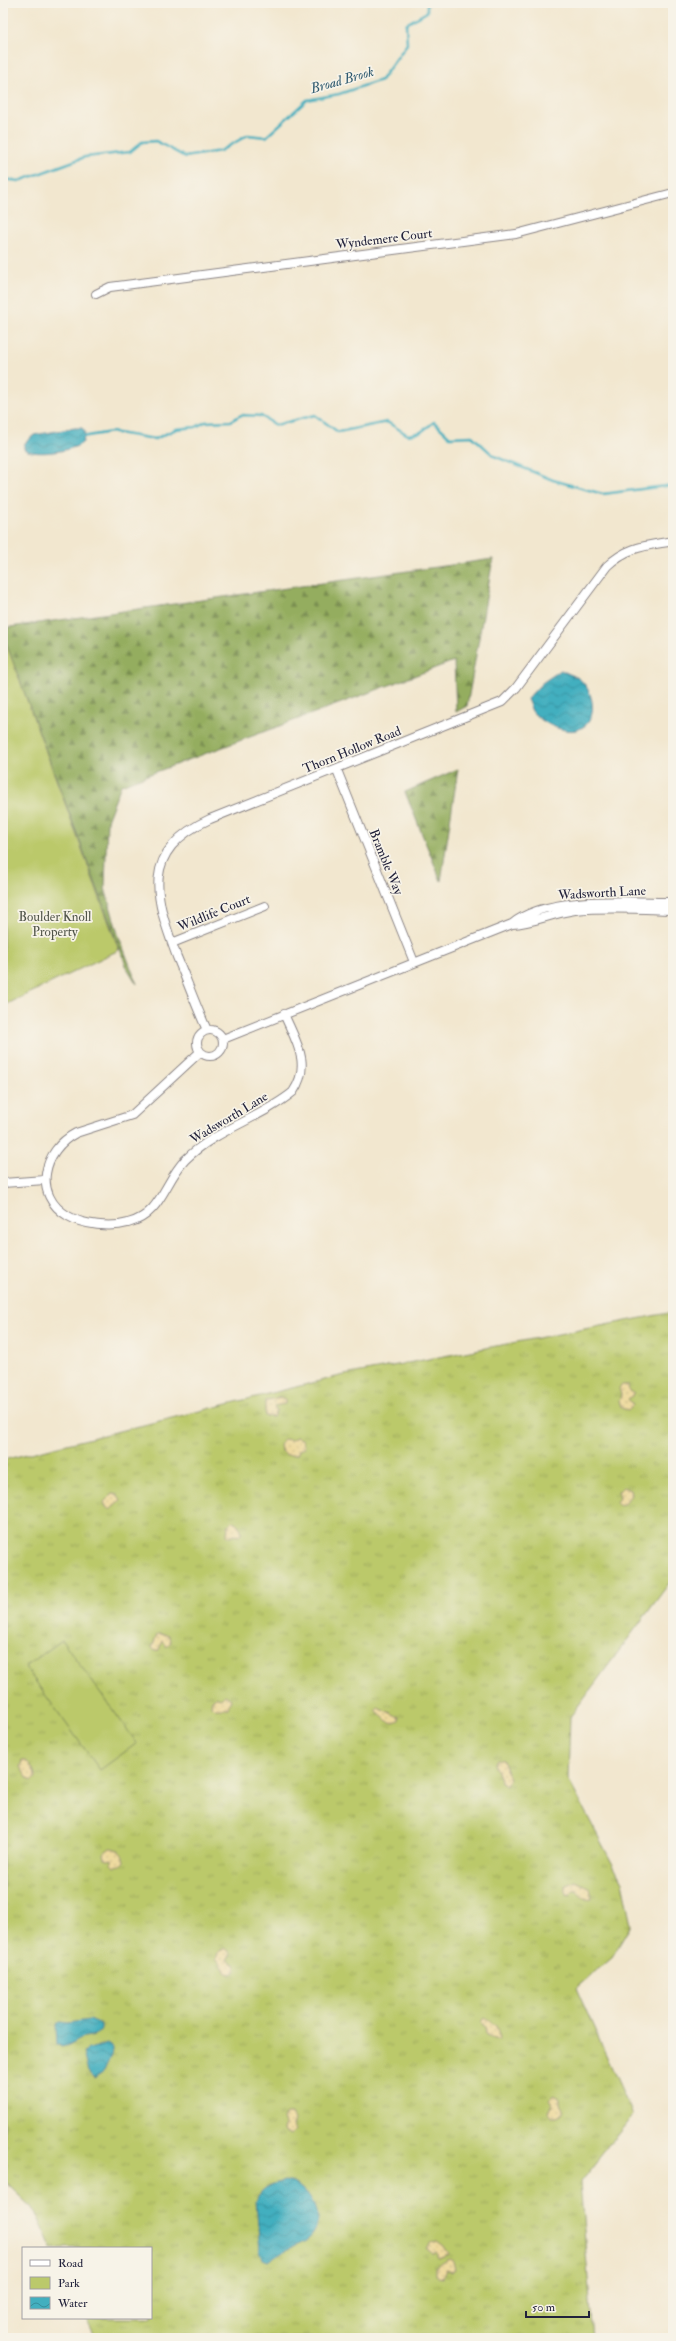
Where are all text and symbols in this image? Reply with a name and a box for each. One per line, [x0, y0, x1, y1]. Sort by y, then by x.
water label: Broad Brook [307, 63, 376, 97]
street label: Wyndemere Court [334, 225, 433, 254]
street label: Thorn Hollow Road [301, 723, 404, 777]
street label: Bramble Way [365, 827, 407, 898]
street label: Wadsworth Lane [557, 883, 647, 903]
street label: Wildlife Court [174, 891, 253, 935]
park label: Boulder Knoll Property [19, 909, 92, 941]
street label: Wadsworth Lane [186, 1088, 271, 1148]
legend [22, 2247, 152, 2319]
text: Road [58, 2256, 83, 2271]
text: Park [58, 2276, 80, 2291]
scale bar [526, 2293, 589, 2319]
text: Water [57, 2296, 88, 2311]
text: 50 m [532, 2300, 556, 2315]

